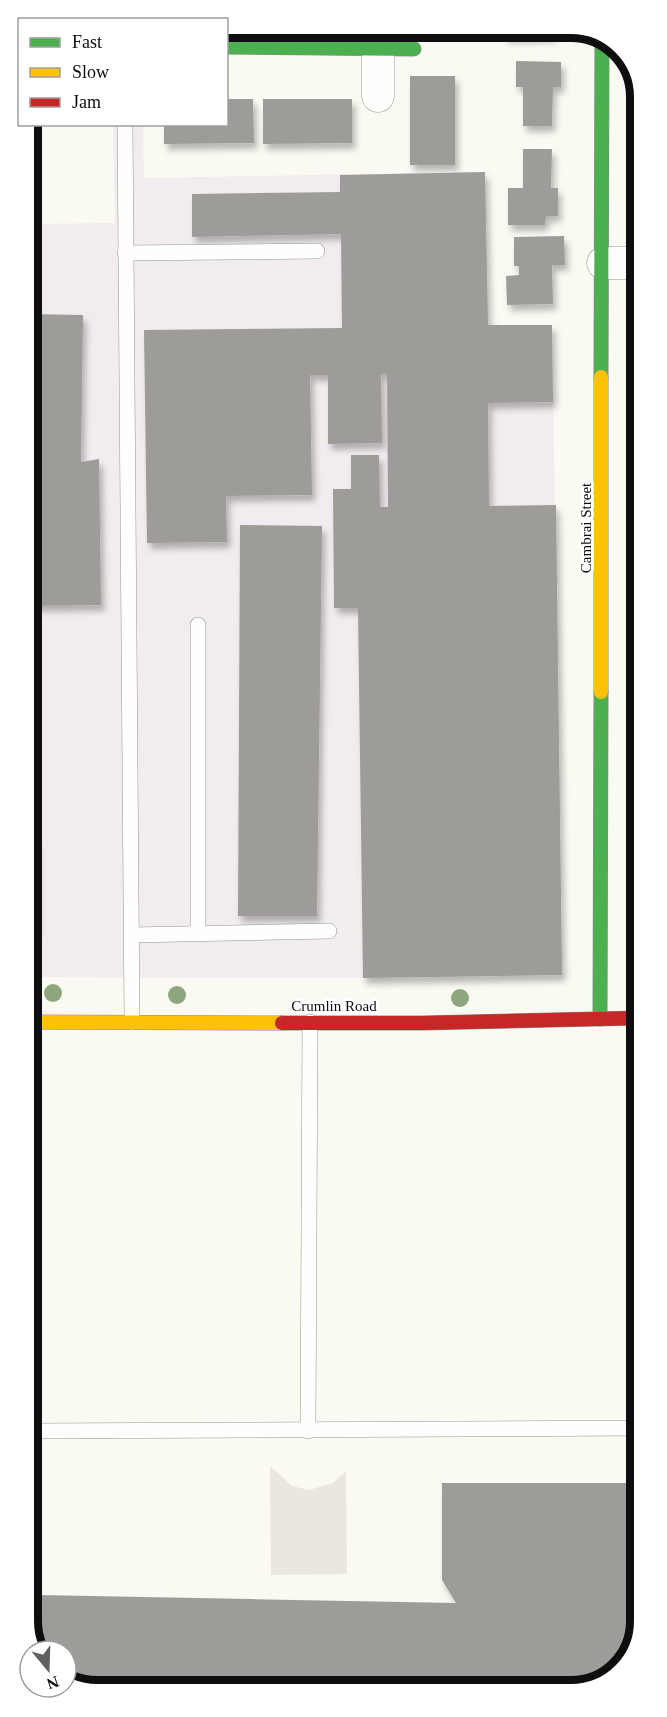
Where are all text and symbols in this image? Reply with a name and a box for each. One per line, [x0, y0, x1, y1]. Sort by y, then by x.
legend [18, 18, 228, 126]
text: Fast [72, 32, 102, 52]
text: Slow [72, 62, 109, 82]
text: Jam [72, 92, 101, 112]
street label: Cambrai Street [578, 482, 594, 573]
street label: Crumlin Road [291, 998, 377, 1014]
north arrow [18, 1639, 78, 1699]
text: N [44, 1673, 61, 1693]

